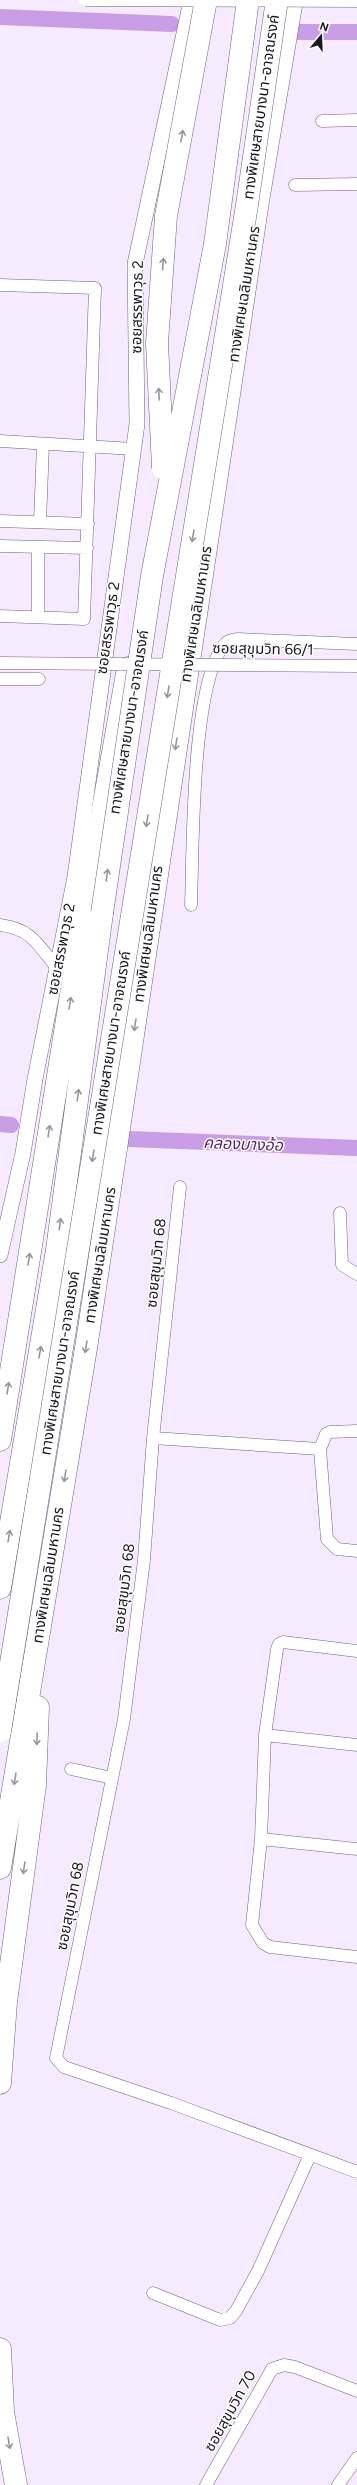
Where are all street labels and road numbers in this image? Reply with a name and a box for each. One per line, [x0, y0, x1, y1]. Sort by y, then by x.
street label: ทางพิเศษสายบางนา-อาจณรงค์ [239, 14, 283, 200]
street label: ทางพิเศษเฉลิมมหานคร [224, 224, 264, 364]
street label: ซอยสรรพาวุธ 2 [127, 260, 147, 354]
street label: ทางพิเศษเฉลิมมหานคร [176, 544, 216, 684]
street label: ซอยสรรพาวุธ 2 [93, 581, 123, 675]
street label: ทางพิเศษสายบางนา-อาจณรงค์ [106, 629, 152, 815]
street label: ซอยสุขุมวิท 66/1 [212, 639, 314, 659]
street label: ทางพิเศษเฉลิมมหานคร [129, 864, 167, 1004]
street label: ซอยสรรพาวุธ 2 [43, 902, 79, 996]
street label: ทางพิเศษสายบางนา-อาจณรงค์ [88, 950, 134, 1136]
street label: ทางพิเศษเฉลิมมหานคร [80, 1185, 120, 1325]
street label: ซอยสุขุมวิท 68 [142, 1217, 170, 1309]
street label: ทางพิเศษสายบางนา-อาจณรงค์ [37, 1270, 83, 1456]
street label: ทางพิเศษเฉลิมมหานคร [28, 1505, 68, 1645]
street label: ซอยสุขุมวิท 68 [110, 1542, 138, 1634]
street label: ซอยสุขุมวิท 68 [53, 1860, 87, 1952]
street label: ซอยสุขุมวิท 70 [200, 2367, 260, 2455]

